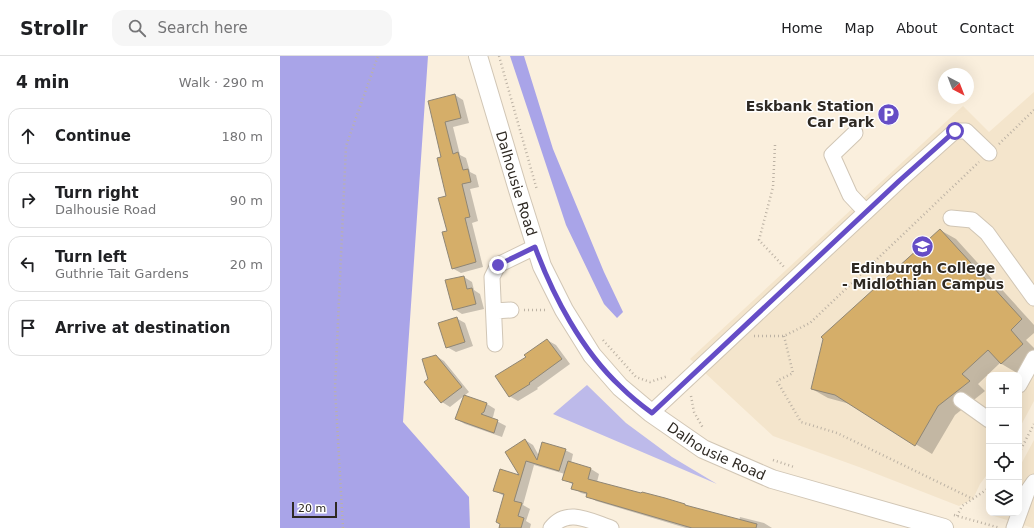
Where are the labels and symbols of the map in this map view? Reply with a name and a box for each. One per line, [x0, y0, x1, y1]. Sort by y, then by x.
north arrow [938, 68, 974, 104]
place label: Eskbank Station Car Park [746, 98, 875, 130]
parking icon: Eskbank Station Car Park [876, 101, 902, 127]
route start [946, 122, 964, 140]
street label: Dalhousie Road [493, 129, 540, 238]
school or university icon: Edinburgh College - Midlothian Campus [910, 233, 936, 259]
route end [489, 256, 507, 274]
place label: Edinburgh College - Midlothian Campus [842, 260, 1004, 292]
street label: Dalhousie Road [664, 419, 768, 483]
scale bar [292, 500, 337, 519]

